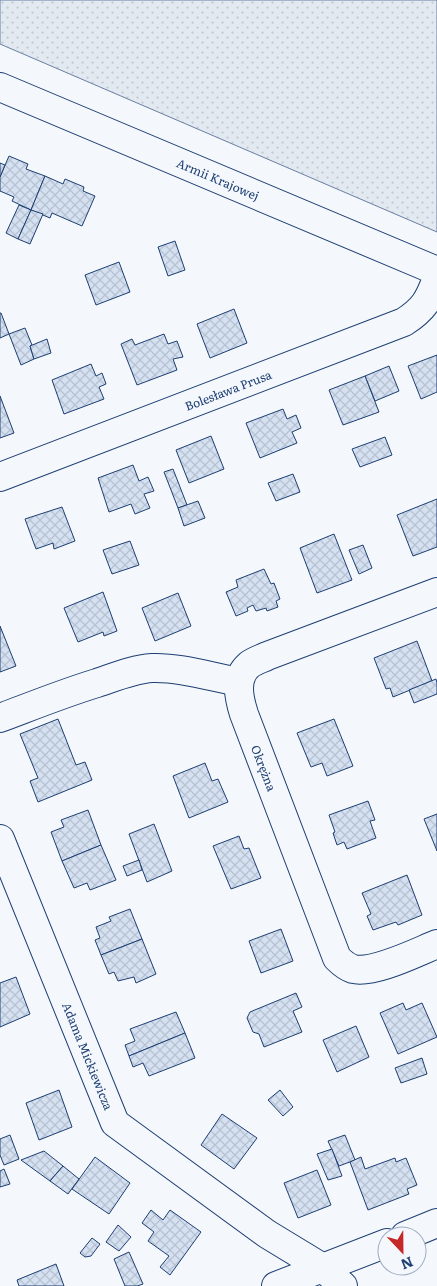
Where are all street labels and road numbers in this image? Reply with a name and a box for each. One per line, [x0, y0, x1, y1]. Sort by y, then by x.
street label: Armii Krajowej [174, 154, 262, 204]
street label: Bolesława Prusa [182, 365, 274, 415]
street label: Okrężna [247, 742, 281, 794]
street label: Adama Mickiewicza [58, 999, 118, 1113]

